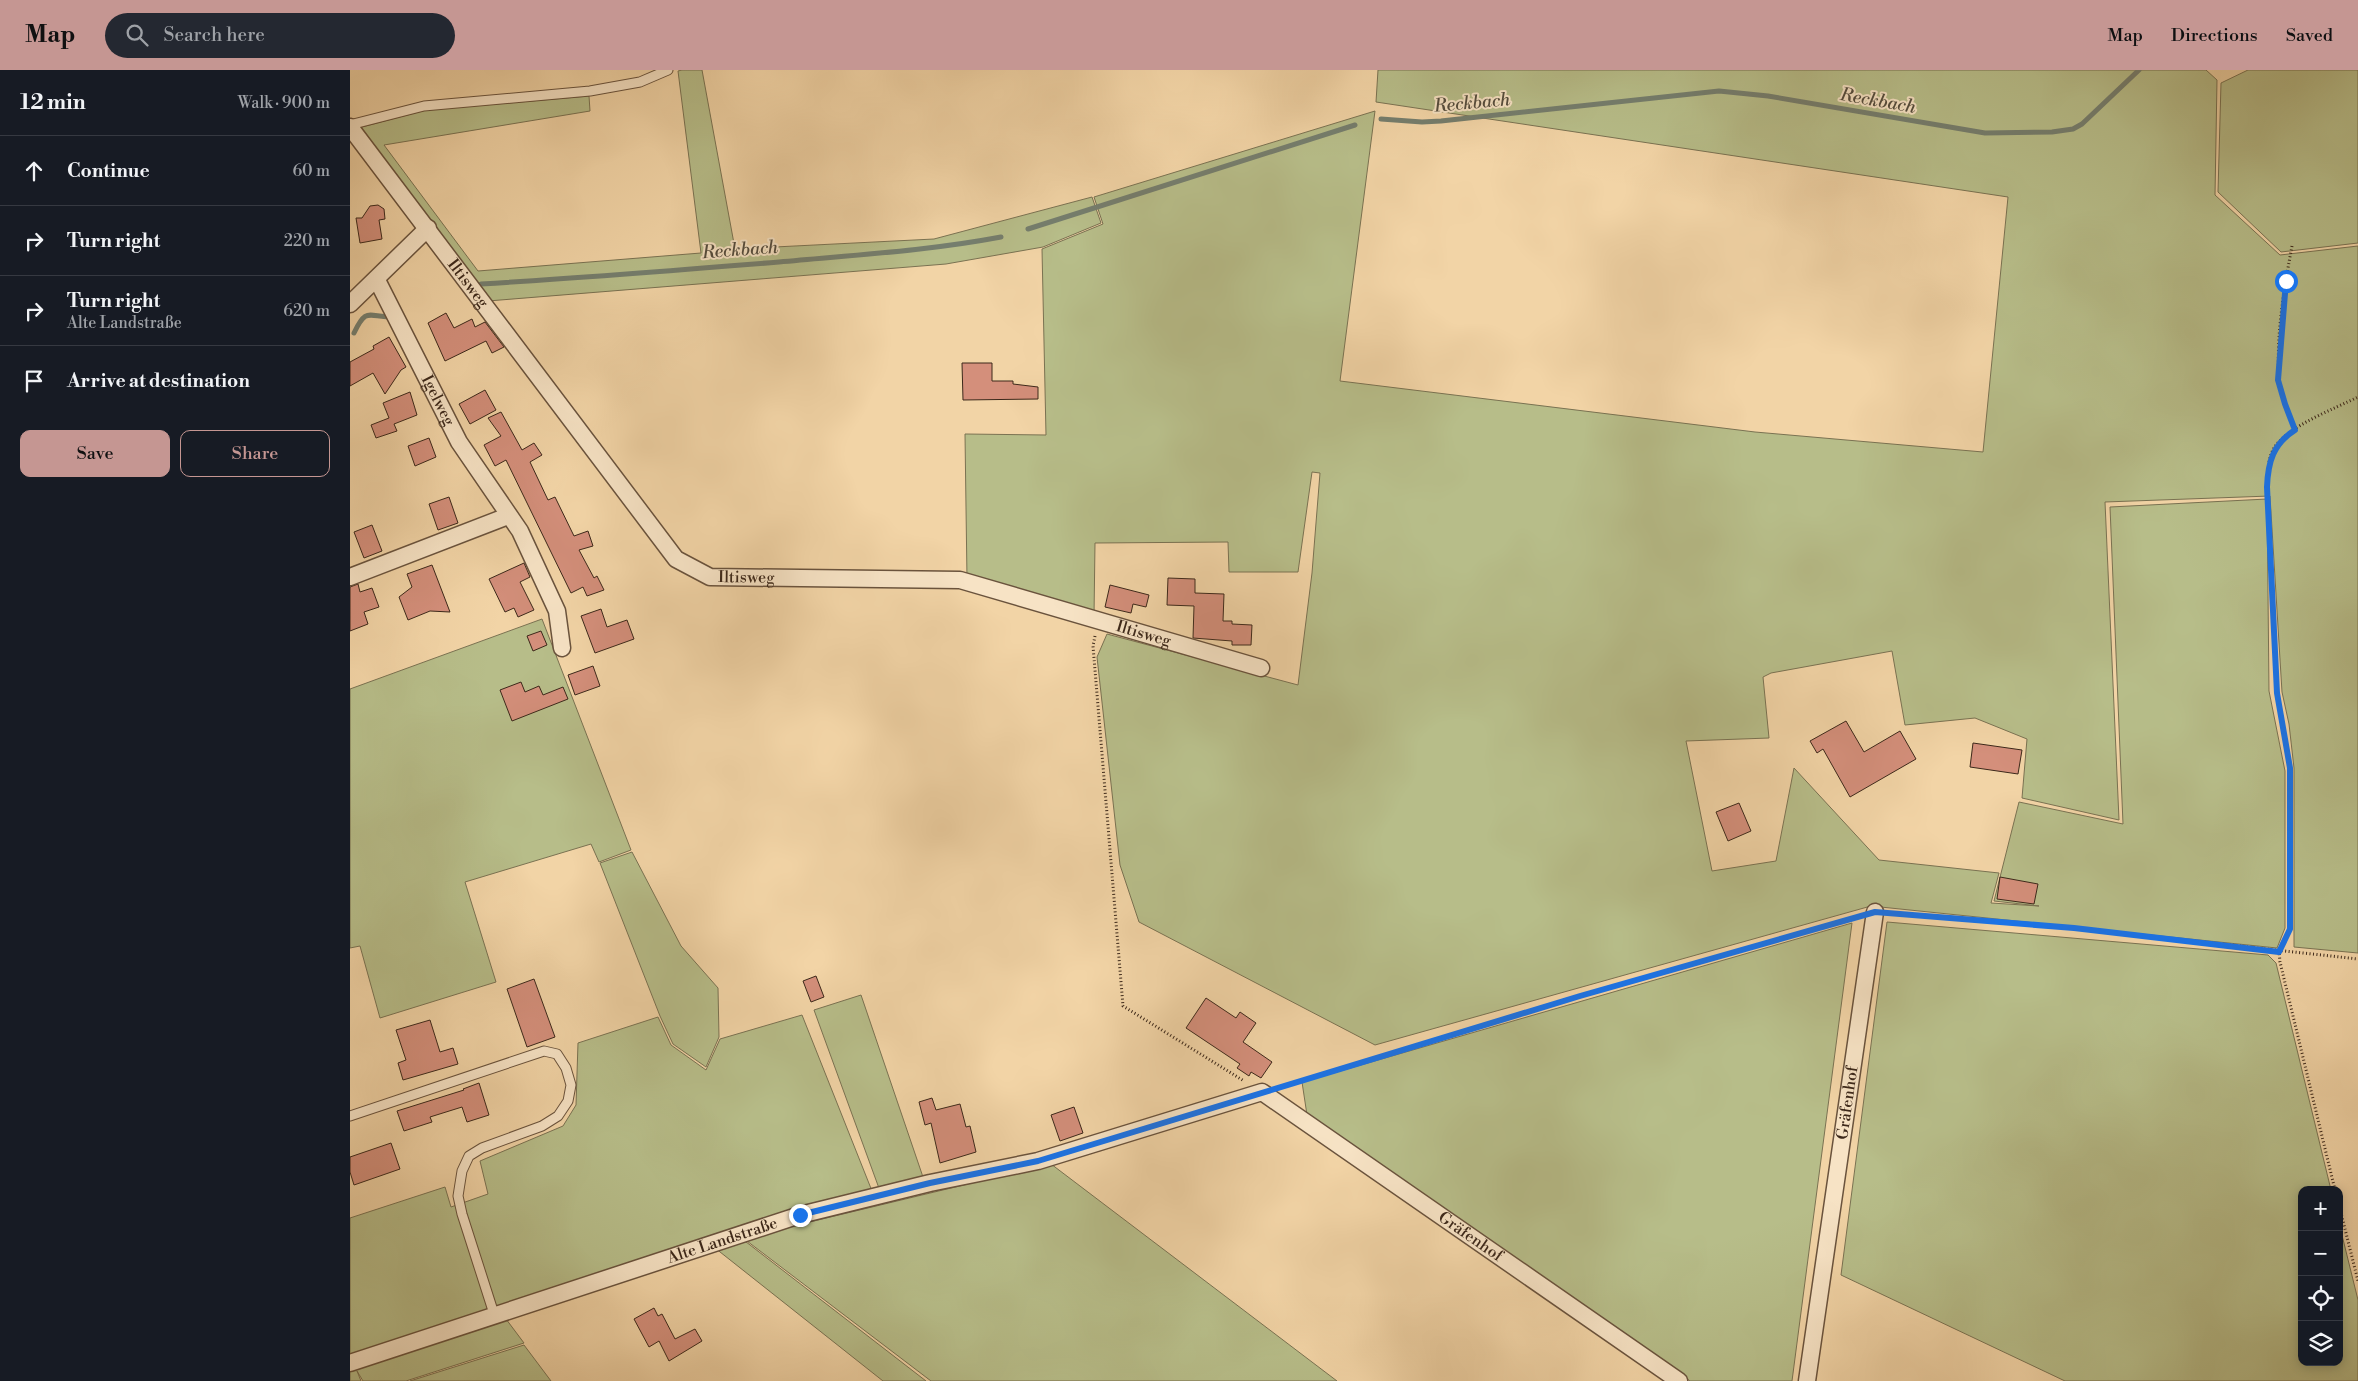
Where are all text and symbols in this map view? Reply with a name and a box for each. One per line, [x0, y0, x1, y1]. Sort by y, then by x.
search box [105, 13, 455, 58]
text: Map [25, 20, 75, 50]
icon: search [123, 21, 151, 49]
text: Search here [163, 23, 265, 47]
text: Map [2107, 24, 2143, 47]
text: Directions [2171, 24, 2258, 47]
text: Saved [2286, 24, 2333, 47]
water label: Reckbach [1838, 83, 1918, 119]
water label: Reckbach [1432, 88, 1512, 118]
text: 12 min [20, 90, 86, 116]
text: Walk · 900 m [238, 93, 330, 113]
icon: ahead [20, 157, 48, 185]
text: Continue [67, 159, 150, 183]
text: 60 m [292, 161, 330, 181]
icon: right [20, 227, 48, 255]
text: Turn right [67, 229, 160, 253]
text: 220 m [284, 231, 330, 251]
water label: Reckbach [700, 236, 780, 264]
street label: Iltisweg [443, 255, 493, 313]
route start [2275, 270, 2298, 293]
text: Turn right [67, 289, 160, 313]
icon: right [20, 297, 48, 325]
text: 620 m [283, 301, 330, 321]
text: Alte Landstraße [67, 313, 182, 333]
icon: arrive [20, 367, 48, 395]
text: Arrive at destination [67, 369, 250, 393]
street label: Igelweg [417, 372, 459, 430]
button: Save [20, 430, 170, 477]
button: Share [180, 430, 330, 477]
street label: Iltisweg [718, 567, 775, 588]
street label: Iltisweg [1114, 616, 1174, 651]
street label: Gräfenhof [1832, 1064, 1863, 1141]
map controls [2298, 1186, 2343, 1366]
button: + [2298, 1186, 2343, 1231]
route end [789, 1204, 812, 1227]
street label: Gräfenhof [1435, 1207, 1508, 1267]
street label: Alte Landstraße [664, 1213, 780, 1268]
button: − [2298, 1231, 2343, 1276]
button: locate [2298, 1276, 2343, 1321]
button: layers [2298, 1321, 2343, 1366]

